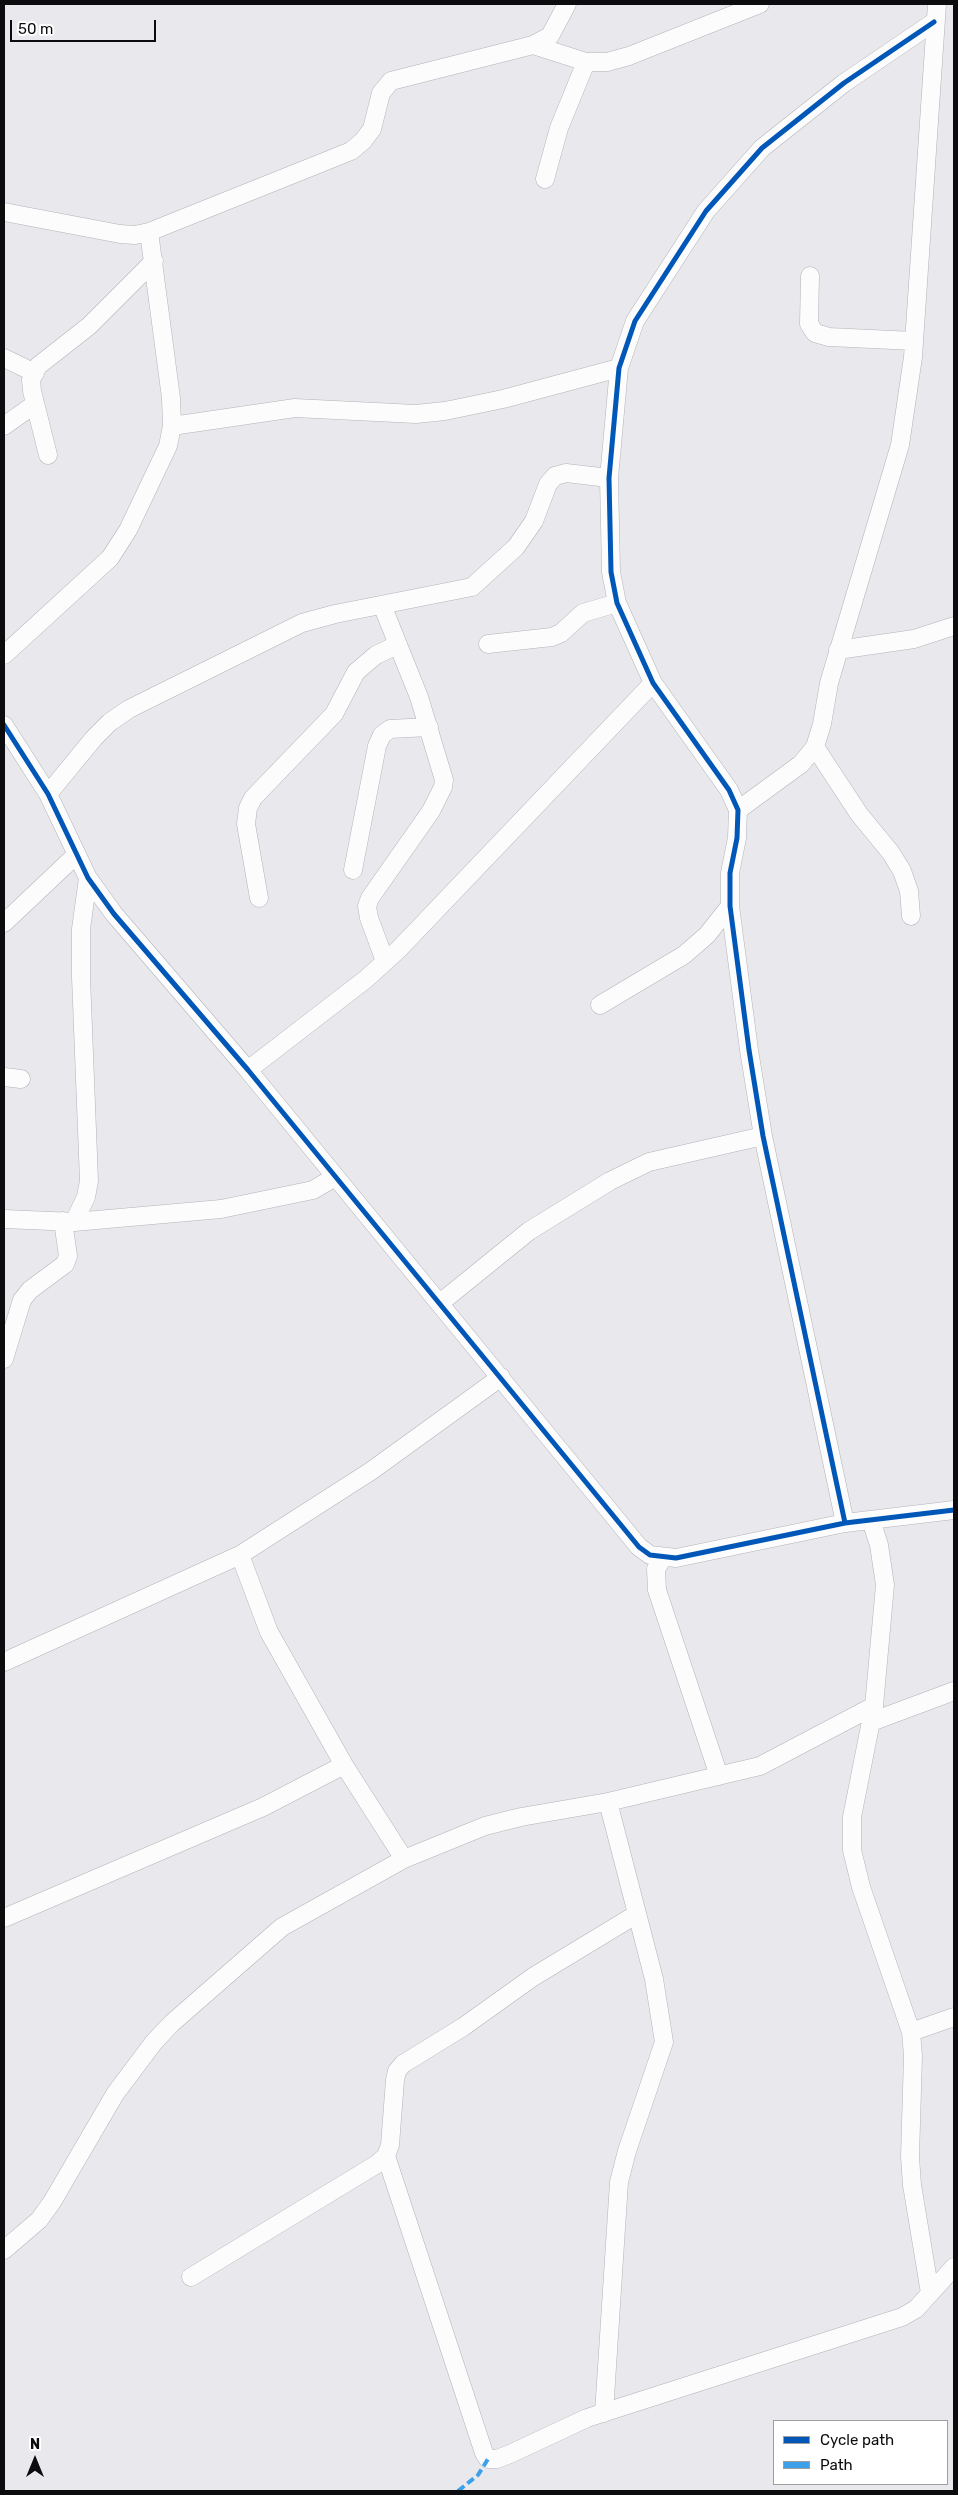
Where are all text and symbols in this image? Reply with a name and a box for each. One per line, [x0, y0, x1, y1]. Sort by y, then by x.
scale bar [12, 10, 159, 42]
text: 50 m [18, 20, 53, 38]
legend [773, 2420, 948, 2485]
text: Cycle path [820, 2431, 894, 2449]
north arrow [10, 2435, 60, 2485]
text: N [30, 2436, 40, 2453]
text: Path [820, 2456, 853, 2474]

